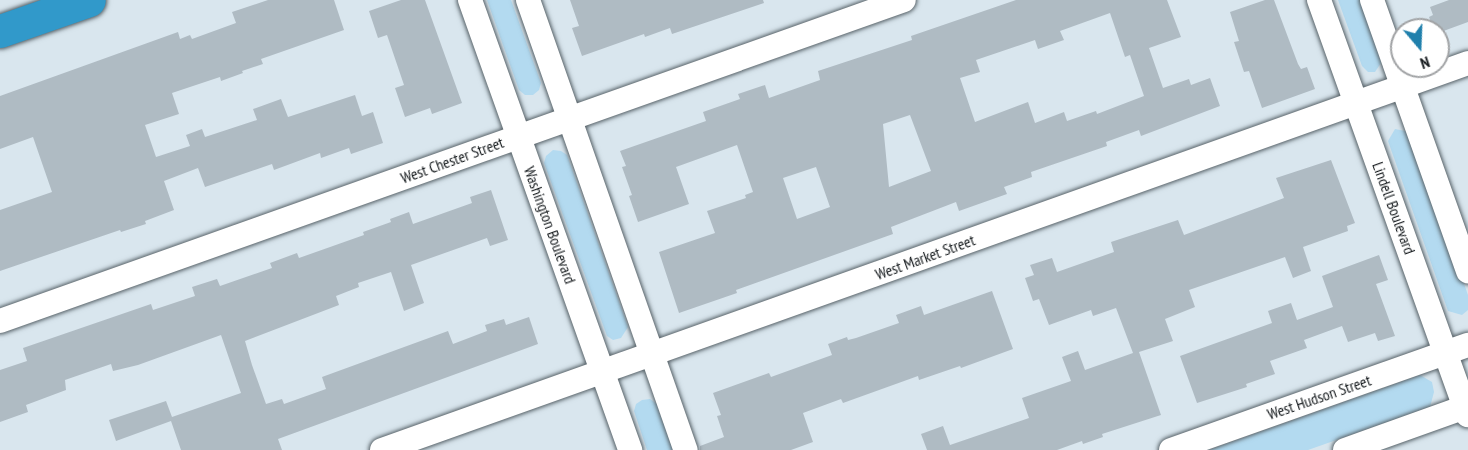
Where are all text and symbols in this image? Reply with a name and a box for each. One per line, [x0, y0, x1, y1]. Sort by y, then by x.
north arrow [1390, 18, 1450, 78]
text: N [1418, 52, 1433, 74]
street label: West Chester Street [398, 132, 506, 188]
street label: Lindell Boulevard [1368, 159, 1420, 257]
street label: Washington Boulevard [520, 164, 580, 286]
street label: West Market Street [873, 230, 977, 284]
street label: West Hudson Street [1265, 370, 1373, 424]

